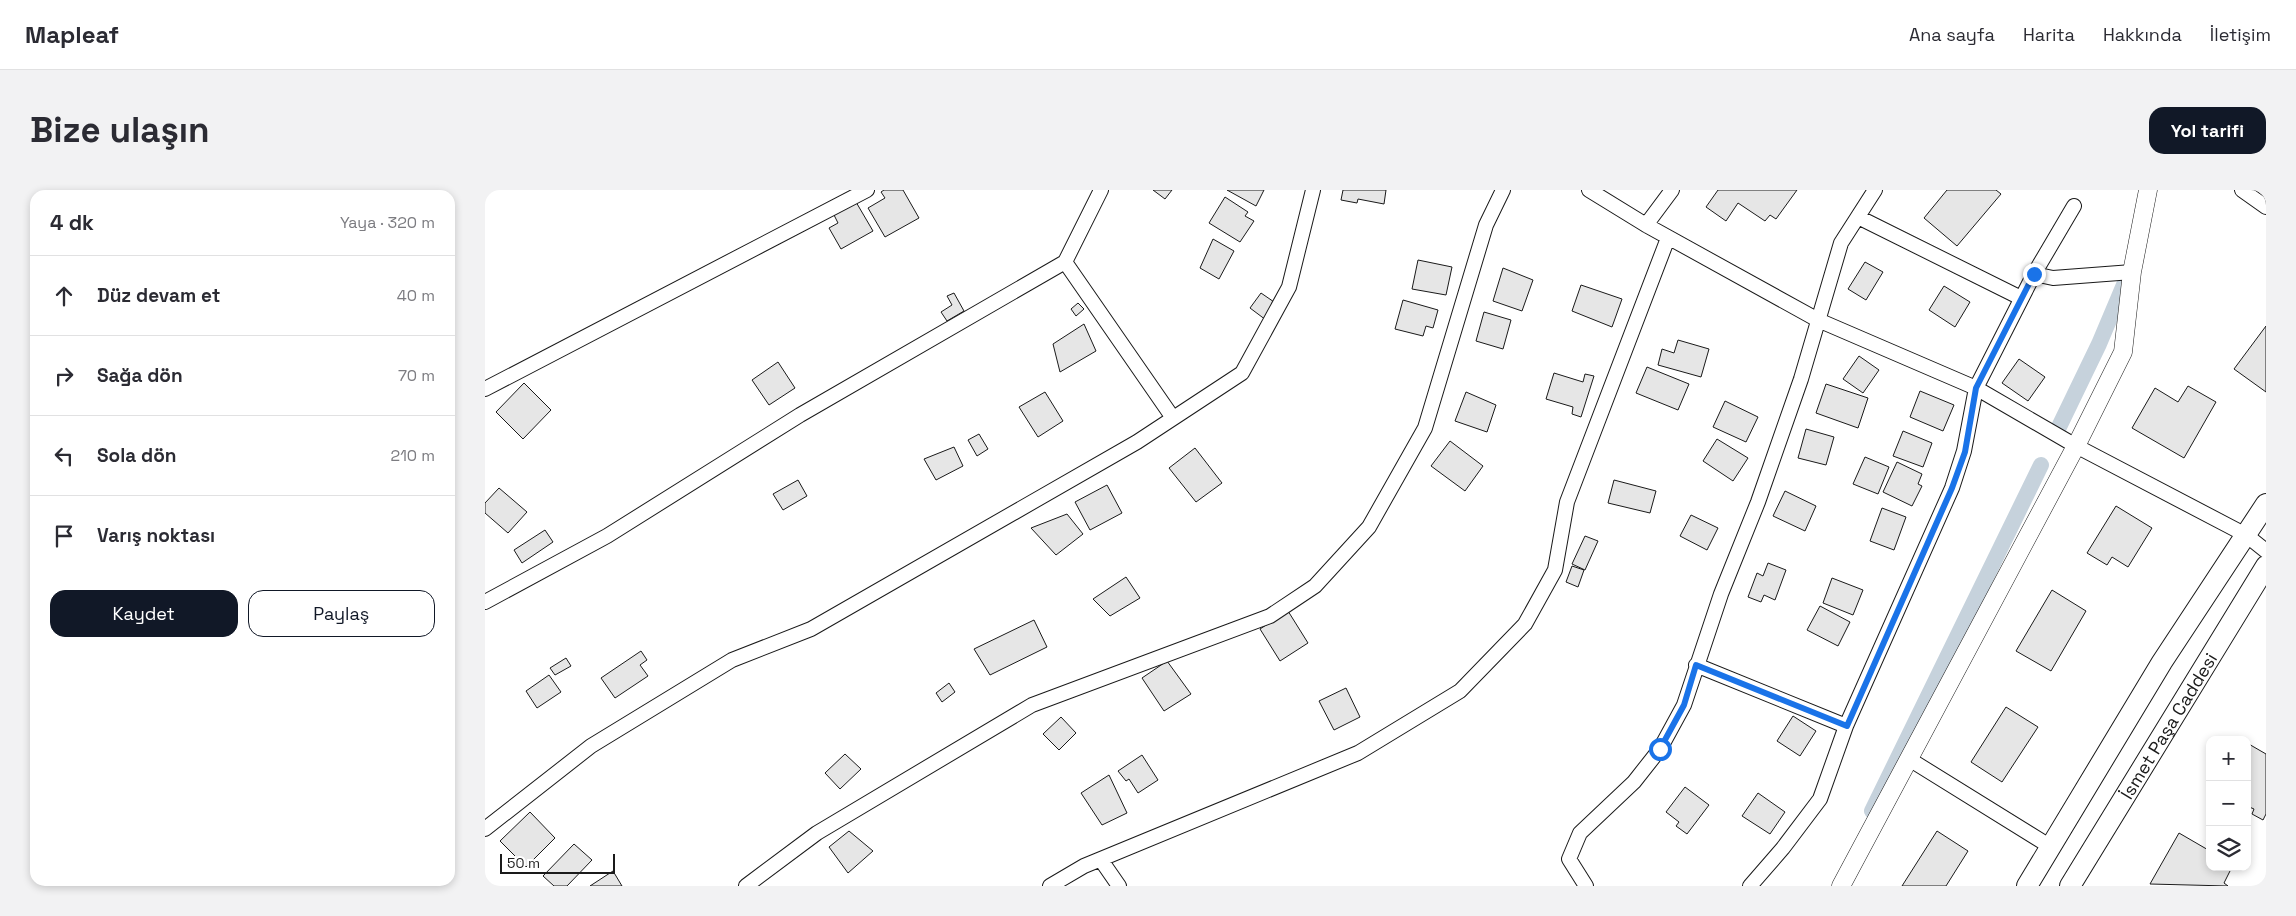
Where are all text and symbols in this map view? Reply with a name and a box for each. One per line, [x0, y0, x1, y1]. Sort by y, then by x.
text: Mapleaf [25, 19, 119, 50]
text: Ana sayfa [1909, 23, 1995, 46]
text: Harita [2023, 23, 2075, 46]
text: Hakkında [2103, 23, 2182, 46]
text: İletişim [2210, 23, 2271, 46]
button: Yol tarifi [2149, 107, 2266, 154]
text: Bize ulaşın [30, 108, 210, 152]
text: 4 dk [50, 209, 94, 236]
text: Yaya · 320 m [340, 212, 435, 233]
route end [2023, 263, 2046, 286]
icon: ahead [50, 282, 78, 310]
text: Düz devam et [97, 283, 220, 308]
text: 40 m [397, 285, 435, 306]
icon: right [50, 362, 78, 390]
text: Sağa dön [97, 363, 183, 388]
text: 70 m [398, 365, 435, 386]
icon: left [50, 442, 78, 470]
text: Sola dön [97, 443, 176, 468]
text: 210 m [391, 445, 435, 466]
icon: arrive [50, 522, 78, 550]
text: Varış noktası [97, 523, 215, 548]
button: Kaydet [50, 590, 238, 637]
button: Paylaş [248, 590, 435, 637]
street label: İsmet Paşa Caddesi [2115, 648, 2222, 803]
map controls [2206, 736, 2251, 871]
button: + [2206, 736, 2251, 781]
route start [1649, 738, 1672, 761]
button: − [2206, 781, 2251, 826]
button: layers [2206, 826, 2251, 871]
scale bar [500, 851, 615, 874]
text: 50 m [507, 854, 540, 872]

